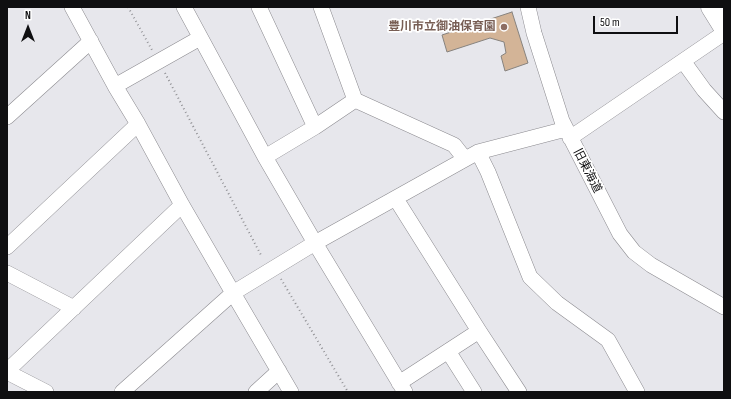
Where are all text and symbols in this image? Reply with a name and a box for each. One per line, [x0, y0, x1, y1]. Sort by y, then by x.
north arrow [8, 8, 48, 48]
scale bar [595, 8, 680, 34]
text: N [25, 9, 31, 22]
text: 50 m [600, 15, 620, 30]
place label: 豊川市立御油保育園 [388, 20, 496, 34]
marker: 豊川市立御油保育園 [499, 22, 509, 32]
street label: 旧東海道 [570, 146, 604, 196]

